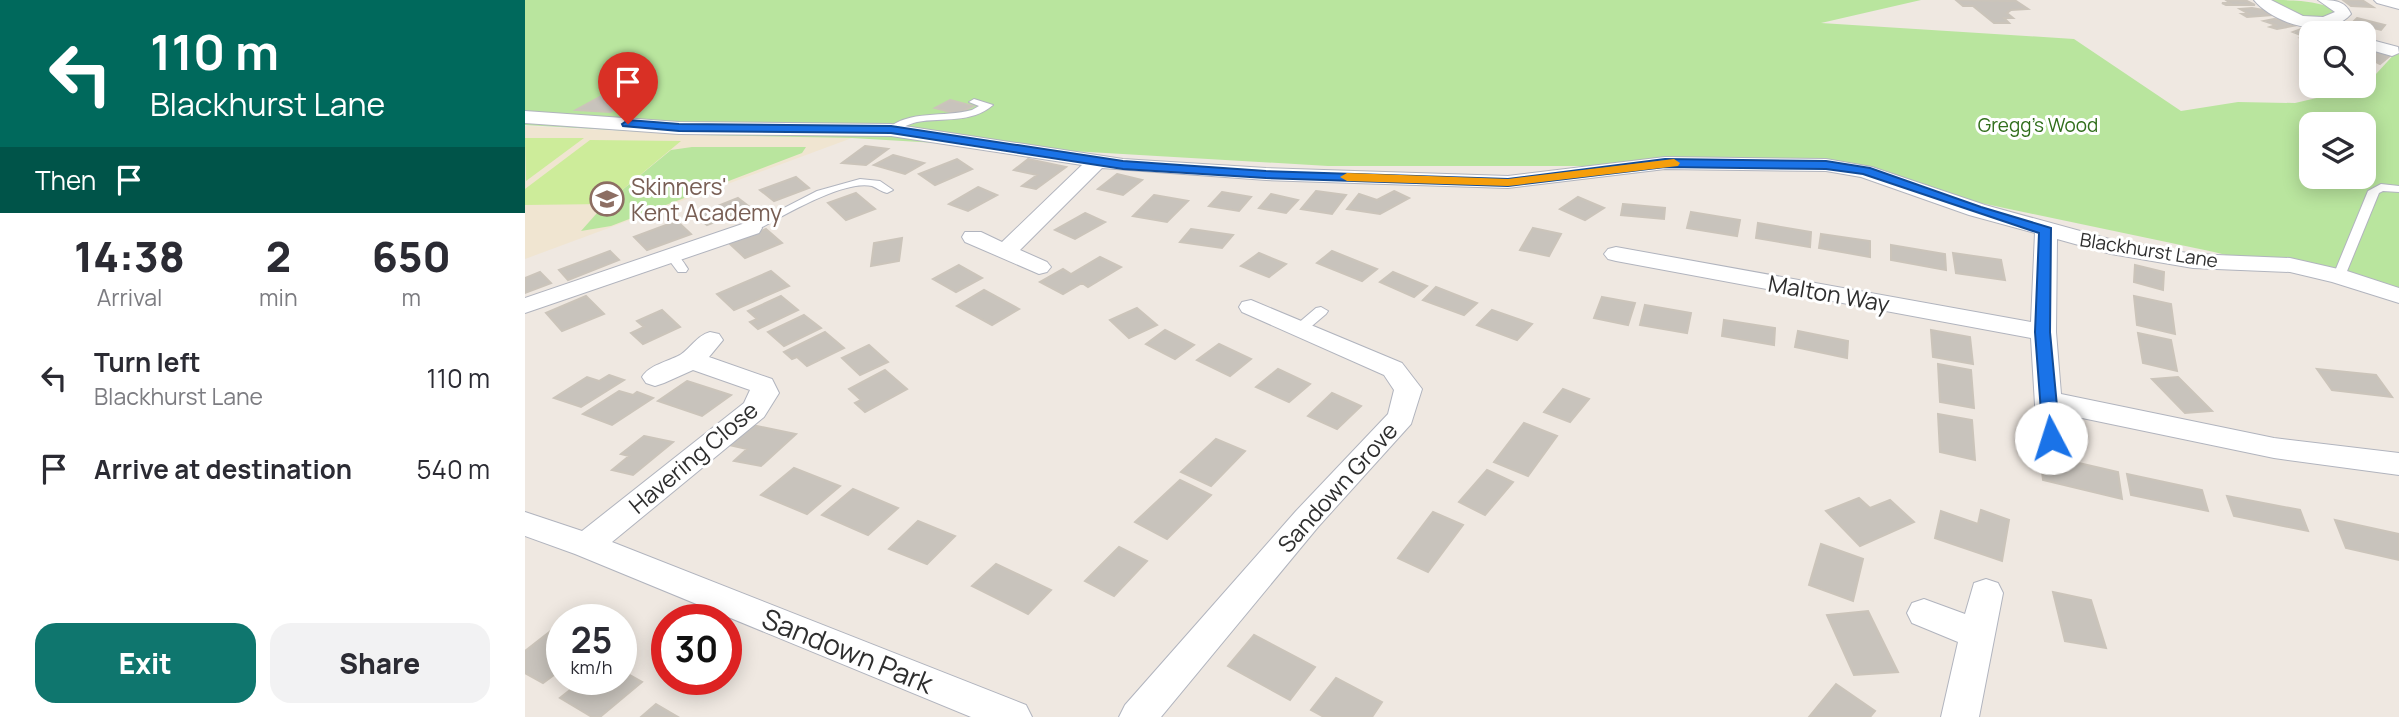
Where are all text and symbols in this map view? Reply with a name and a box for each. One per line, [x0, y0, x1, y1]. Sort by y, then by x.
text: 110 m [150, 18, 279, 85]
map controls [2299, 21, 2376, 189]
button: search [2299, 21, 2376, 98]
icon: left [35, 28, 126, 119]
pin [598, 52, 658, 124]
icon: arrive [609, 63, 647, 101]
text: Blackhurst Lane [150, 82, 385, 126]
park label: Gregg's Wood [1978, 112, 2098, 138]
button: layers [2299, 112, 2376, 189]
icon: arrive [110, 161, 148, 199]
text: Then [35, 162, 96, 198]
place label: Skinners' Kent Academy [631, 170, 782, 228]
school or university icon: Skinners' Kent Academy [588, 180, 626, 218]
street label: Blackhurst Lane [2078, 226, 2220, 274]
text: 14:38 [74, 227, 185, 285]
text: 2 [266, 227, 291, 285]
text: 650 [372, 227, 451, 285]
street label: Malton Way [1766, 267, 1892, 319]
text: Arrival [97, 281, 162, 313]
text: min [259, 281, 298, 313]
text: m [402, 281, 421, 313]
text: Turn left [94, 344, 201, 380]
icon: left [35, 359, 73, 397]
text: 110 m [427, 360, 490, 396]
text: Blackhurst Lane [94, 380, 263, 412]
street label: Havering Close [622, 394, 764, 520]
position arrow [2014, 401, 2088, 475]
street label: Sandown Grove [1270, 415, 1404, 559]
icon: arrive [35, 450, 73, 488]
text: Arrive at destination [94, 451, 352, 487]
text: 540 m [417, 451, 490, 487]
street label: Sandown Park [757, 598, 940, 702]
speed limit sign: 30 [651, 604, 742, 695]
text: 25 [571, 616, 612, 664]
button: Exit [35, 623, 256, 703]
button: Share [270, 623, 490, 703]
text: km/h [571, 655, 612, 679]

